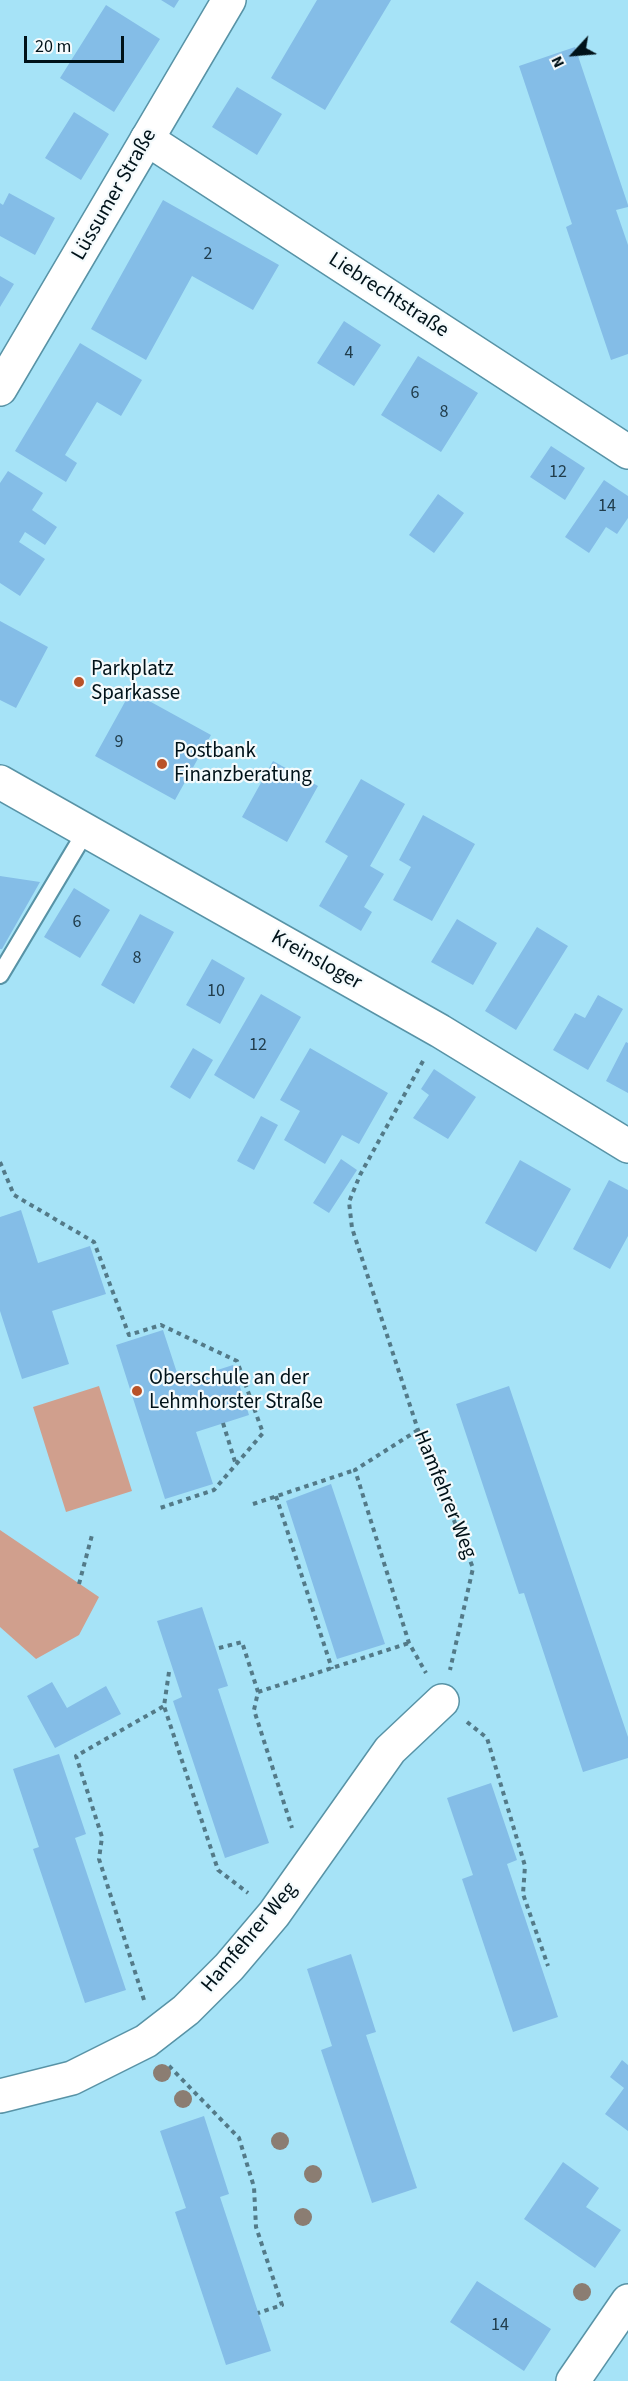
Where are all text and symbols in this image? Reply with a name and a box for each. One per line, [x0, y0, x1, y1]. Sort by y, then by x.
scale bar [27, 24, 128, 62]
north arrow [544, 24, 604, 84]
text: 20 m [35, 34, 71, 59]
text: N [546, 52, 570, 72]
street label: Lüssumer Straße [67, 125, 163, 265]
house number: 2 [204, 244, 212, 266]
street label: Liebrechtstraße [323, 248, 453, 344]
house number: 4 [345, 343, 353, 365]
house number: 6 [411, 383, 419, 405]
house number: 8 [440, 402, 448, 424]
house number: 12 [549, 462, 567, 484]
house number: 14 [598, 496, 616, 518]
place label: Parkplatz Sparkasse [91, 657, 180, 707]
marker: Parkplatz Sparkasse [72, 675, 86, 689]
house number: 9 [115, 732, 123, 754]
place label: Postbank Finanzberatung [174, 739, 312, 789]
marker: Postbank Finanzberatung [155, 757, 169, 771]
house number: 6 [73, 912, 81, 934]
street label: Kreinsloger [266, 926, 366, 996]
house number: 8 [133, 948, 141, 970]
house number: 10 [207, 981, 225, 1003]
house number: 12 [249, 1035, 267, 1057]
place label: Oberschule an der Lehmhorster Straße [149, 1366, 323, 1416]
marker: Oberschule an der Lehmhorster Straße [130, 1384, 144, 1398]
street label: Hamfehrer Weg [407, 1427, 481, 1563]
street label: Hamfehrer Weg [197, 1878, 303, 1998]
house number: 14 [491, 2315, 509, 2337]

